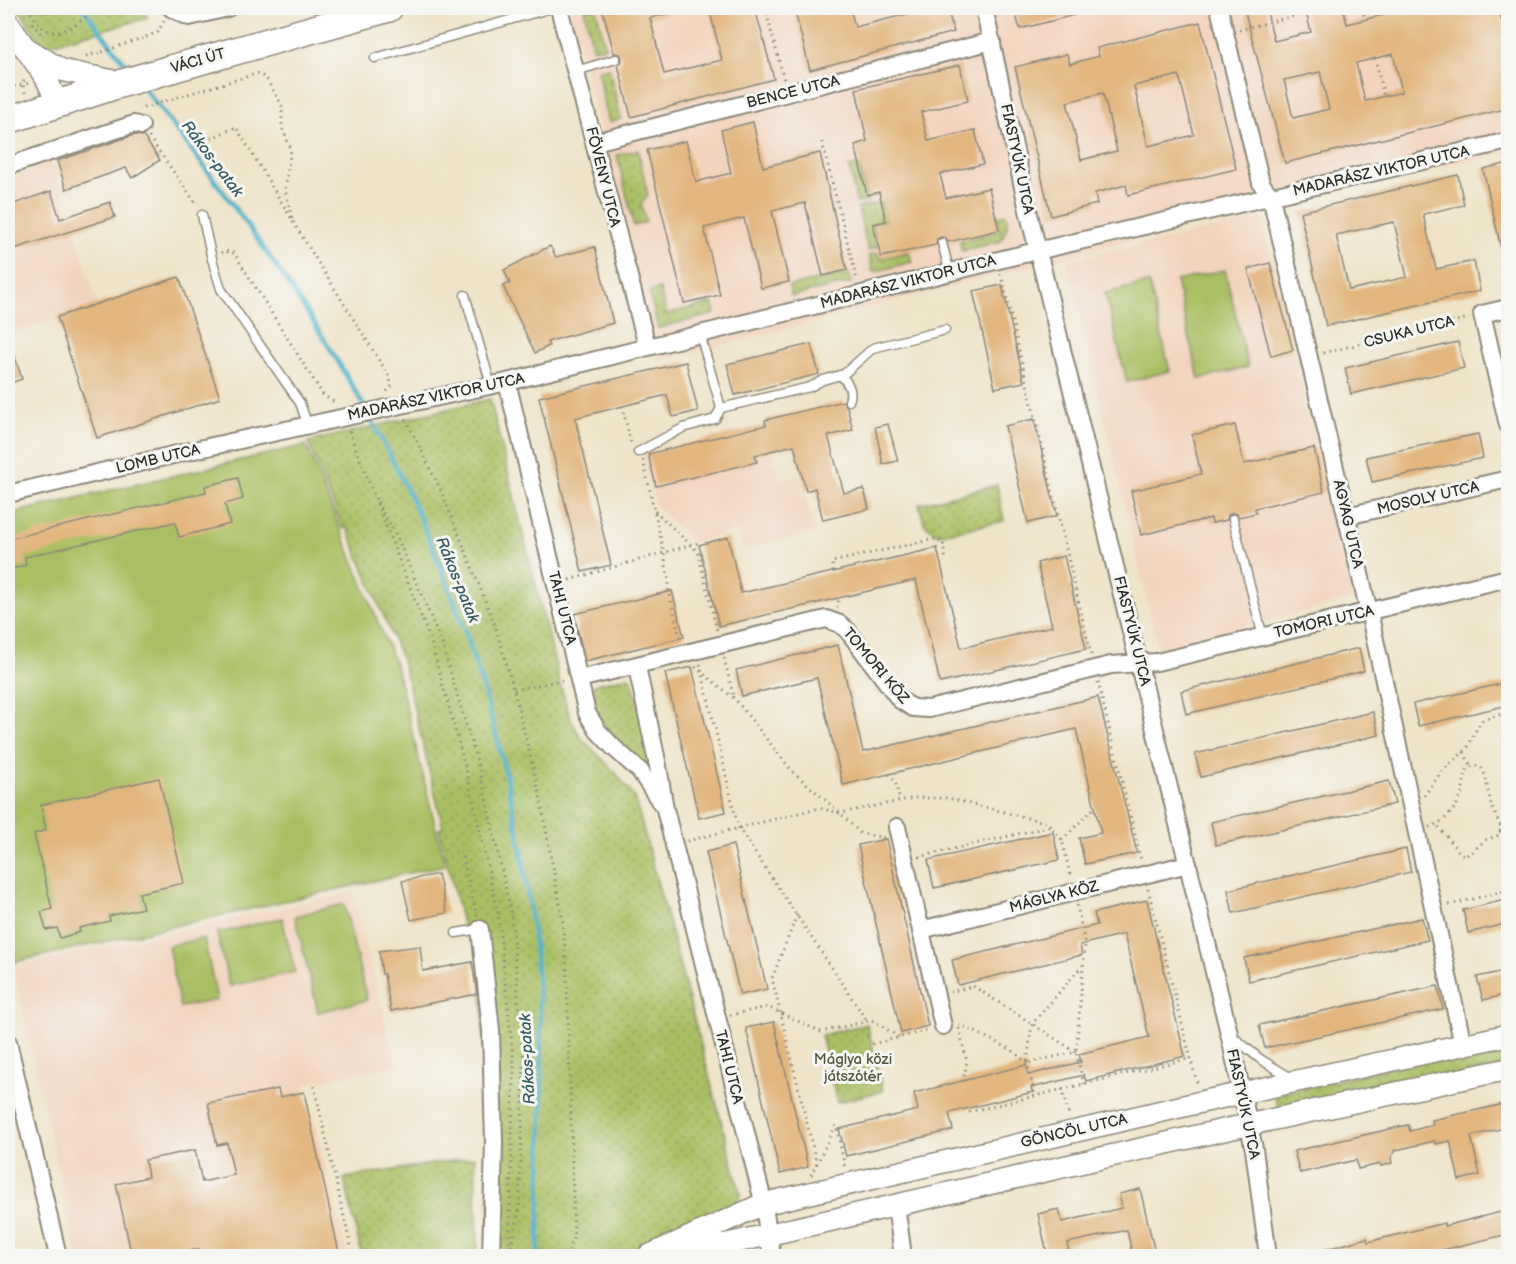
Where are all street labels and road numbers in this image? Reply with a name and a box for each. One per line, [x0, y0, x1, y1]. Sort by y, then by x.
street label: VÁCI ÚT [169, 44, 227, 78]
street label: BENCE UTCA [745, 71, 842, 113]
street label: FIASTYÚK UTCA [996, 102, 1038, 217]
street label: FÖVENY UTCA [581, 125, 625, 230]
street label: MADARÁSZ VIKTOR UTCA [1291, 141, 1472, 201]
street label: MADARÁSZ VIKTOR UTCA [818, 251, 999, 313]
street label: CSUKA UTCA [1362, 311, 1457, 352]
street label: MADARÁSZ VIKTOR UTCA [346, 369, 527, 425]
street label: LOMB UTCA [114, 440, 203, 478]
street label: MOSOLY UTCA [1375, 477, 1482, 519]
street label: AGYAG UTCA [1329, 478, 1368, 571]
street label: TAHI UTCA [544, 569, 581, 648]
street label: FIASTYÚK UTCA [1109, 574, 1155, 689]
street label: TOMORI UTCA [1272, 601, 1377, 643]
street label: TOMORI KÖZ [839, 624, 914, 708]
street label: MÁGLYA KÖZ [1007, 877, 1101, 917]
street label: TAHI UTCA [711, 1028, 748, 1107]
street label: FIASTYÚK UTCA [1222, 1047, 1264, 1162]
street label: GÖNCÖL UTCA [1019, 1109, 1130, 1152]

